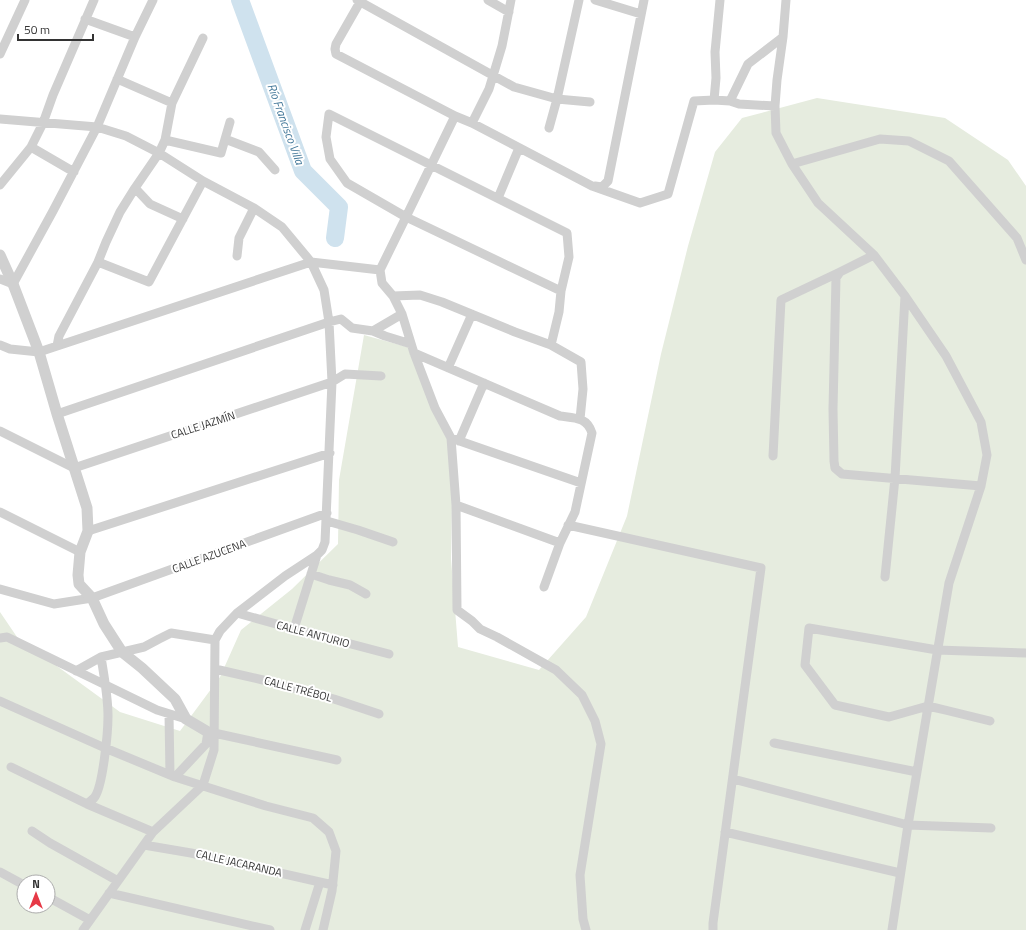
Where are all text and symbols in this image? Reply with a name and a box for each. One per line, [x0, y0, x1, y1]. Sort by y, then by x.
scale bar [18, 16, 93, 42]
text: 50 m [24, 20, 50, 39]
water label: Río Francisco Villa [263, 81, 310, 168]
street label: CALLE JAZMÍN [169, 407, 237, 443]
street label: CALLE AZUCENA [170, 535, 248, 577]
street label: CALLE ANTURIO [275, 617, 351, 651]
street label: CALLE TRÉBOL [262, 672, 334, 706]
street label: CALLE JACARANDA [194, 845, 284, 881]
north arrow [16, 874, 56, 914]
text: N [32, 876, 40, 892]

